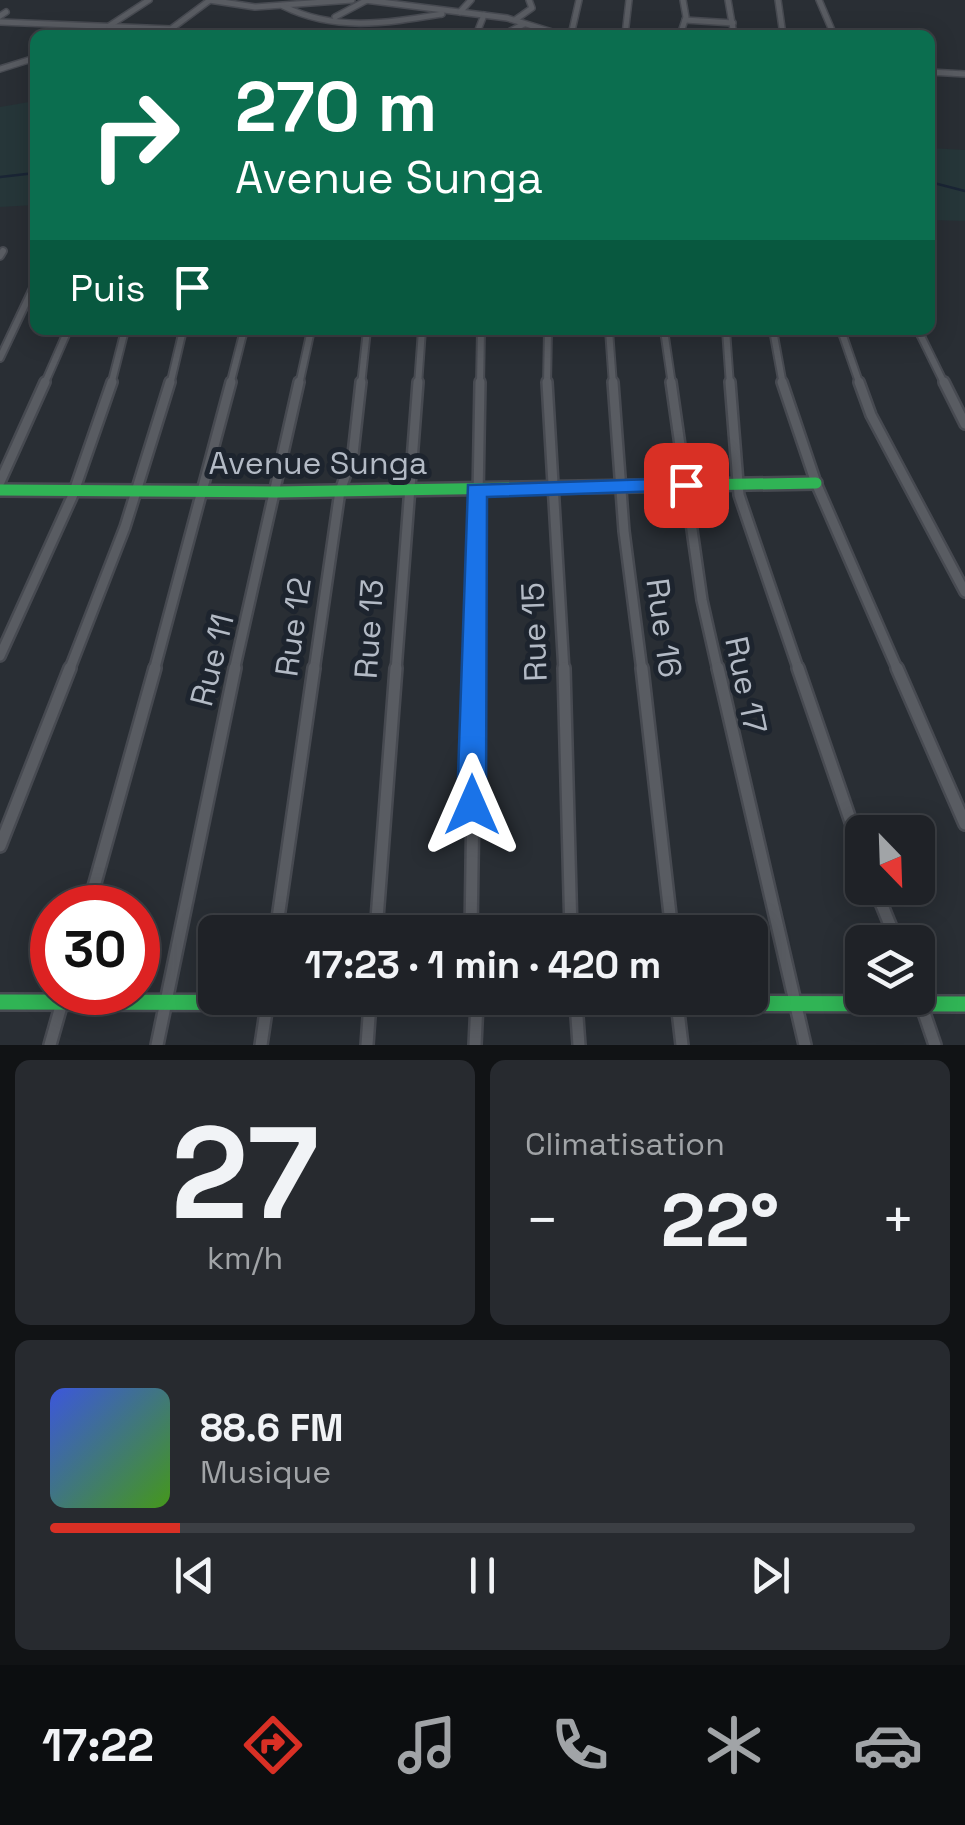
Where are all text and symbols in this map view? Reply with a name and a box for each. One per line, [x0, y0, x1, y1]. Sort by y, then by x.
text: 270 m [235, 62, 437, 151]
icon: right [70, 70, 200, 200]
text: Avenue Sunga [235, 149, 543, 206]
icon: arrive [165, 260, 220, 315]
text: Puis [70, 264, 145, 312]
street label: Avenue Sunga [209, 443, 427, 483]
pin [644, 443, 729, 528]
icon: arrive [659, 458, 714, 513]
street label: Rue 12 [266, 575, 320, 679]
street label: Rue 16 [637, 576, 691, 680]
street label: Rue 13 [346, 578, 392, 680]
street label: Rue 15 [512, 582, 556, 682]
street label: Rue 11 [181, 610, 243, 710]
street label: Rue 17 [716, 633, 776, 737]
position arrow [420, 753, 524, 857]
north arrow [845, 815, 935, 905]
map controls [845, 815, 935, 1015]
speed limit sign: 30 [30, 885, 160, 1015]
button: layers [845, 925, 935, 1015]
text: 17:23 · 1 min · 420 m [305, 941, 661, 989]
text: 27 [171, 1090, 319, 1256]
text: Climatisation [525, 1124, 725, 1164]
text: 22° [661, 1172, 779, 1268]
text: − [525, 1185, 559, 1255]
text: + [881, 1185, 915, 1255]
text: km/h [207, 1238, 283, 1278]
text: 88.6 FM [200, 1404, 344, 1452]
text: Musique [200, 1452, 331, 1492]
icon: previous [167, 1548, 222, 1603]
icon: pause [455, 1548, 510, 1603]
icon: next [743, 1548, 798, 1603]
icon: directions [238, 1710, 308, 1780]
icon: music [392, 1710, 462, 1780]
icon: phone [545, 1710, 615, 1780]
icon: climate [699, 1710, 769, 1780]
icon: car [853, 1710, 923, 1780]
text: 17:22 [42, 1717, 154, 1774]

